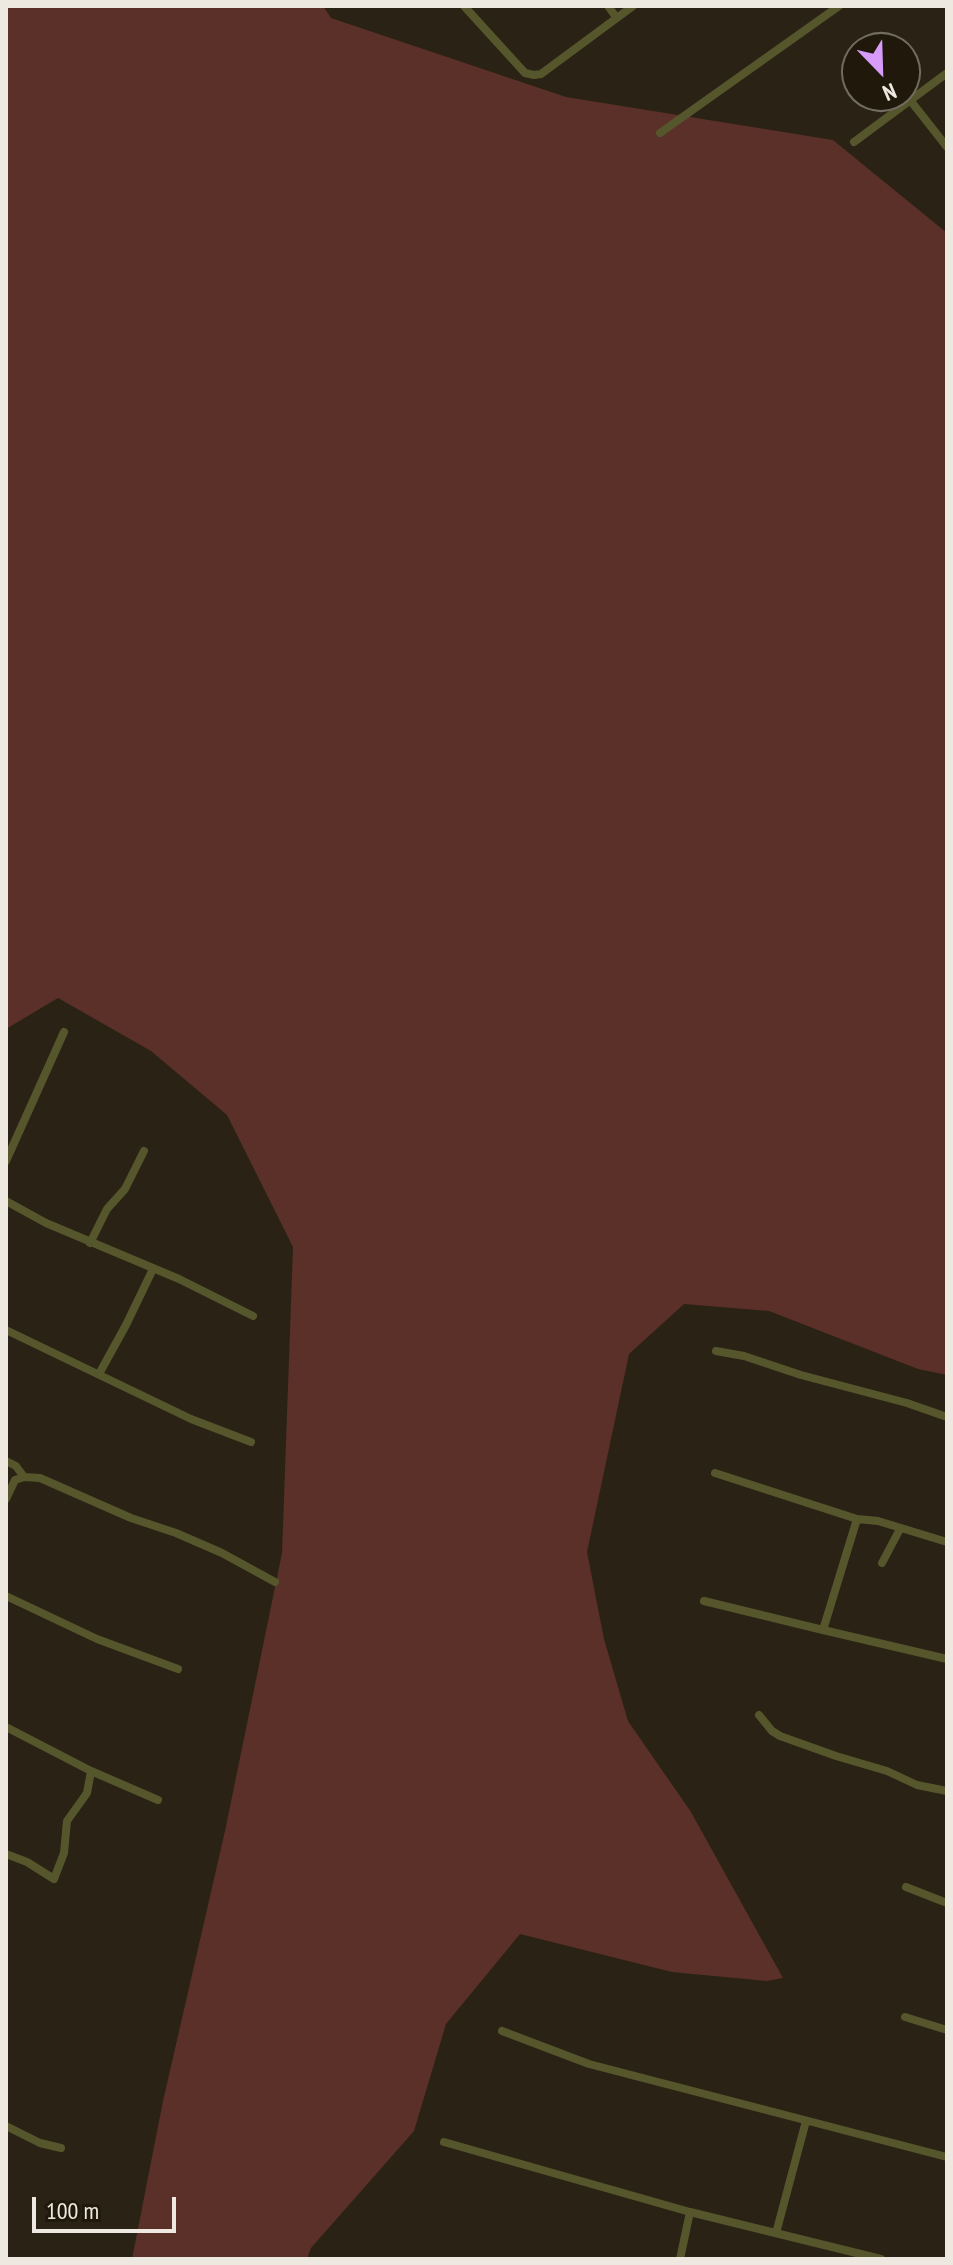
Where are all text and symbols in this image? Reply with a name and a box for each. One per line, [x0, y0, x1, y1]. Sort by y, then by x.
north arrow [841, 32, 921, 112]
text: N [879, 77, 901, 107]
scale bar [36, 2181, 180, 2231]
text: 100 m [46, 2195, 99, 2226]

